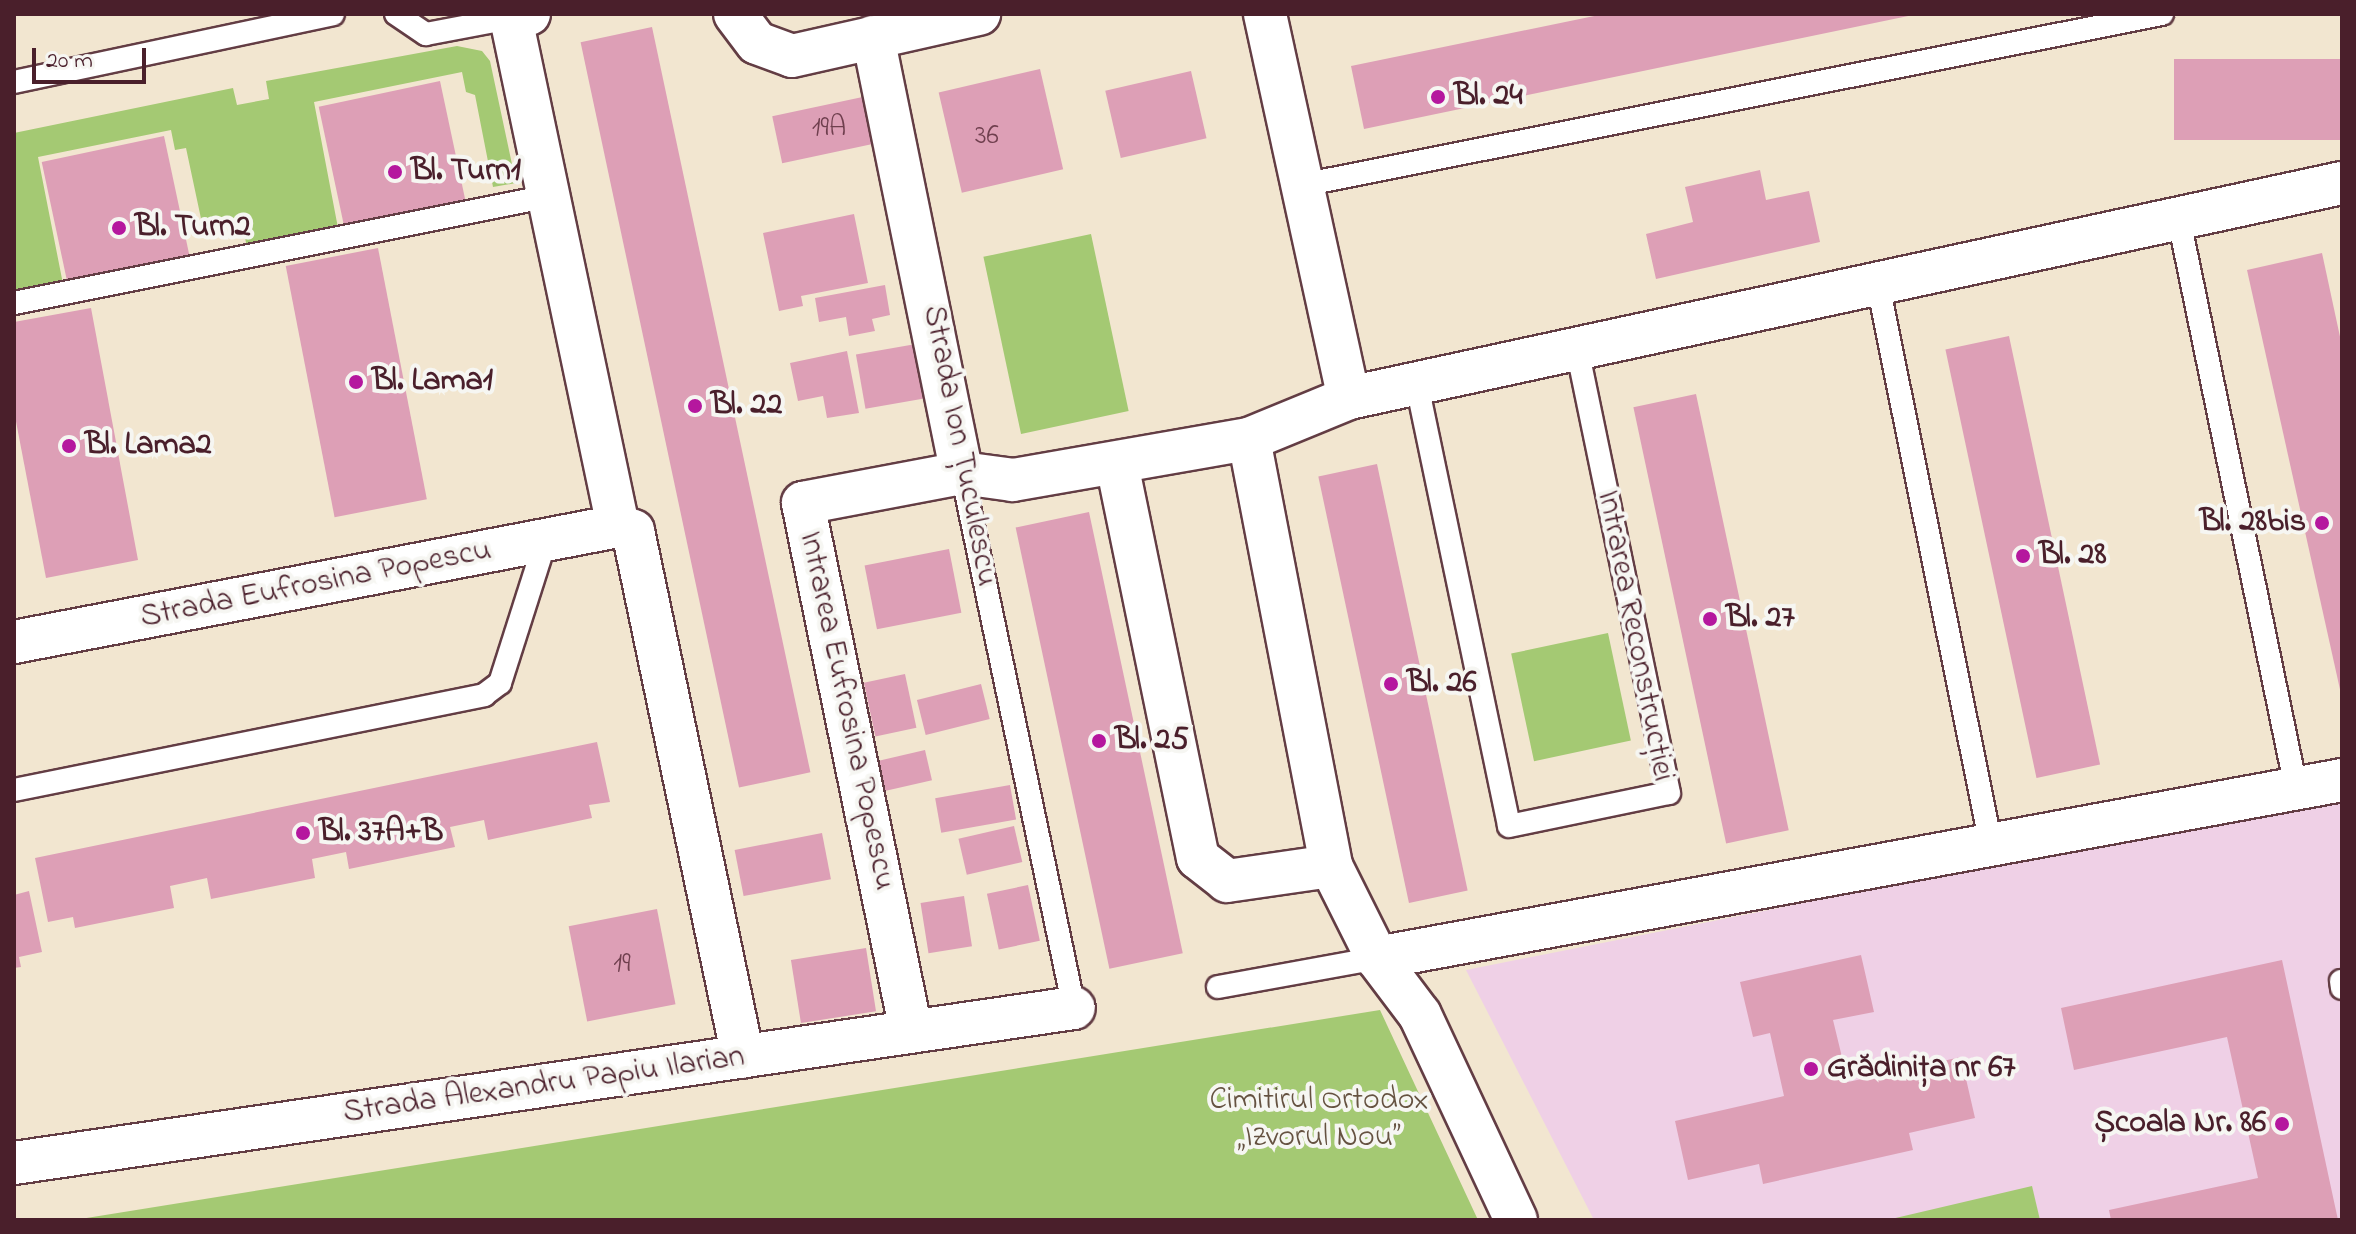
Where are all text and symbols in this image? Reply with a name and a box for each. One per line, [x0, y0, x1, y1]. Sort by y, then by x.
scale bar [36, 32, 150, 82]
text: 20 m [46, 44, 93, 79]
place label: Bl. 24 [1454, 78, 1523, 116]
marker: Bl. 24 [1429, 88, 1447, 106]
house number: 19A [812, 112, 846, 146]
house number: 36 [975, 120, 999, 154]
place label: Bl. Turn1 [411, 153, 521, 191]
marker: Bl. Turn1 [386, 163, 404, 181]
place label: Bl. Turn2 [135, 209, 251, 247]
marker: Bl. Turn2 [110, 219, 128, 237]
street label: Strada Ion Țuculescu [913, 302, 1005, 590]
place label: Bl. Lama1 [372, 363, 493, 401]
marker: Bl. Lama1 [347, 373, 365, 391]
place label: Bl. 22 [711, 387, 782, 425]
marker: Bl. 22 [686, 397, 704, 415]
place label: Bl. Lama2 [85, 427, 212, 465]
marker: Bl. Lama2 [60, 437, 78, 455]
street label: Intrarea Reconstrucției [1587, 487, 1681, 785]
place label: Bl. 28bis [2200, 504, 2306, 542]
marker: Bl. 28bis [2313, 514, 2331, 532]
street label: Intrarea Eufrosina Popescu [789, 528, 903, 894]
street label: Strada Eufrosina Popescu [137, 532, 495, 638]
place label: Bl. 28 [2039, 537, 2106, 575]
marker: Bl. 28 [2014, 547, 2032, 565]
place label: Bl. 27 [1726, 600, 1795, 638]
marker: Bl. 27 [1701, 610, 1719, 628]
place label: Bl. 26 [1407, 665, 1477, 703]
marker: Bl. 26 [1382, 675, 1400, 693]
place label: Bl. 25 [1115, 722, 1189, 760]
marker: Bl. 25 [1090, 732, 1108, 750]
place label: Bl. 37A+B [319, 814, 443, 852]
marker: Bl. 37A+B [294, 824, 312, 842]
house number: 19 [613, 948, 631, 982]
street label: Strada Alexandru Papiu Ilarian [341, 1039, 747, 1133]
place label: Grădinița nr 67 [1827, 1050, 2015, 1088]
marker: Grădinița nr 67 [1802, 1060, 1820, 1078]
park label: Cimitirul Ortodox „Izvorul Nou” [1209, 1083, 1429, 1158]
place label: Școala Nr. 86 [2095, 1105, 2266, 1143]
marker: Școala Nr. 86 [2273, 1115, 2291, 1133]

